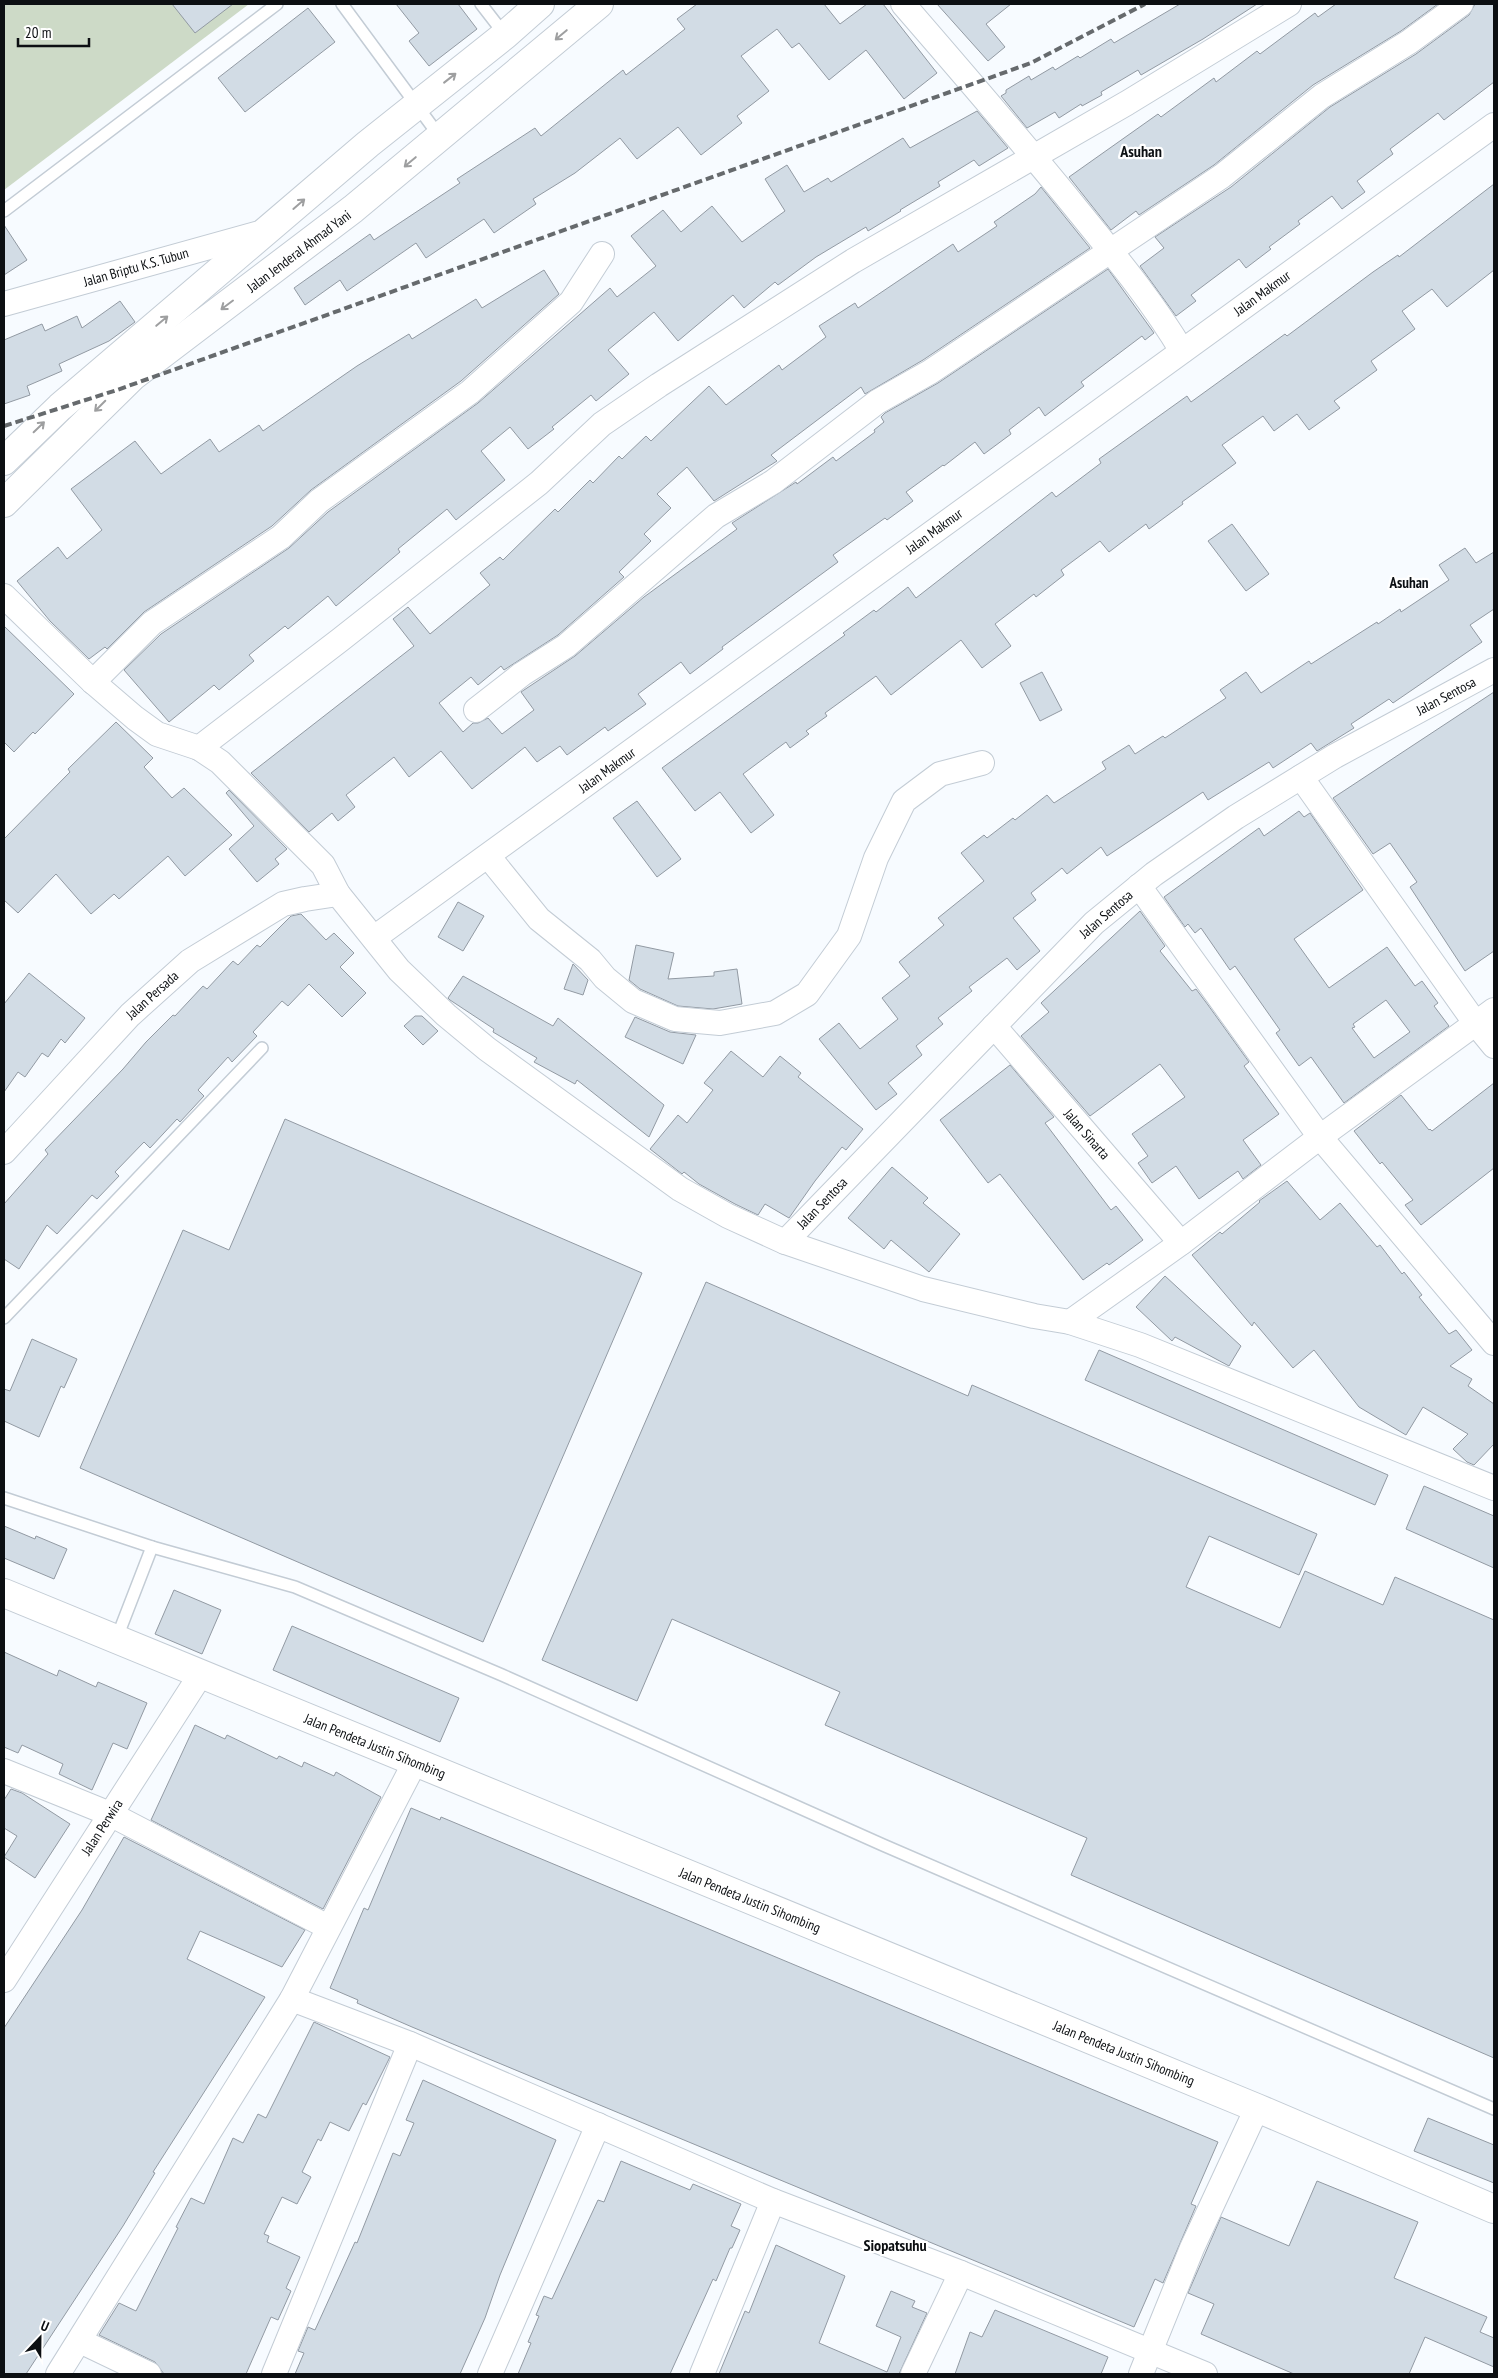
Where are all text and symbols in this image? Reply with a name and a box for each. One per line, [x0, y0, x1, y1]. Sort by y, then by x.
scale bar [18, 15, 89, 47]
text: 20 m [25, 23, 51, 42]
one-way arrow [555, 29, 568, 41]
one-way arrow [443, 72, 456, 83]
district label: Asuhan [1119, 141, 1162, 161]
one-way arrow [404, 156, 417, 167]
one-way arrow [292, 198, 305, 210]
street label: Jalan Jenderal Ahmad Yani [243, 206, 355, 297]
street label: Jalan Briptu K.S. Tubun [80, 243, 191, 291]
street label: Jalan Makmur [1229, 266, 1294, 320]
one-way arrow [220, 300, 234, 310]
one-way arrow [155, 315, 168, 326]
one-way arrow [94, 400, 106, 413]
one-way arrow [32, 421, 45, 433]
street label: Jalan Makmur [901, 504, 966, 558]
district label: Asuhan [1388, 573, 1429, 592]
street label: Jalan Sentosa [1412, 673, 1479, 720]
street label: Jalan Makmur [574, 743, 639, 797]
street label: Jalan Sentosa [1075, 886, 1136, 943]
street label: Jalan Persada [121, 967, 182, 1024]
street label: Jalan Sinarta [1059, 1104, 1114, 1163]
street label: Jalan Sentosa [792, 1173, 851, 1233]
street label: Jalan Pendeta Justin Sihombing [301, 1709, 448, 1783]
street label: Jalan Perwira [77, 1796, 127, 1859]
street label: Jalan Pendeta Justin Sihombing [676, 1863, 823, 1937]
street label: Jalan Pendeta Justin Sihombing [1050, 2016, 1197, 2090]
district label: Siopatsuhu [863, 2235, 927, 2255]
north arrow [15, 2313, 65, 2363]
text: U [38, 2316, 52, 2336]

